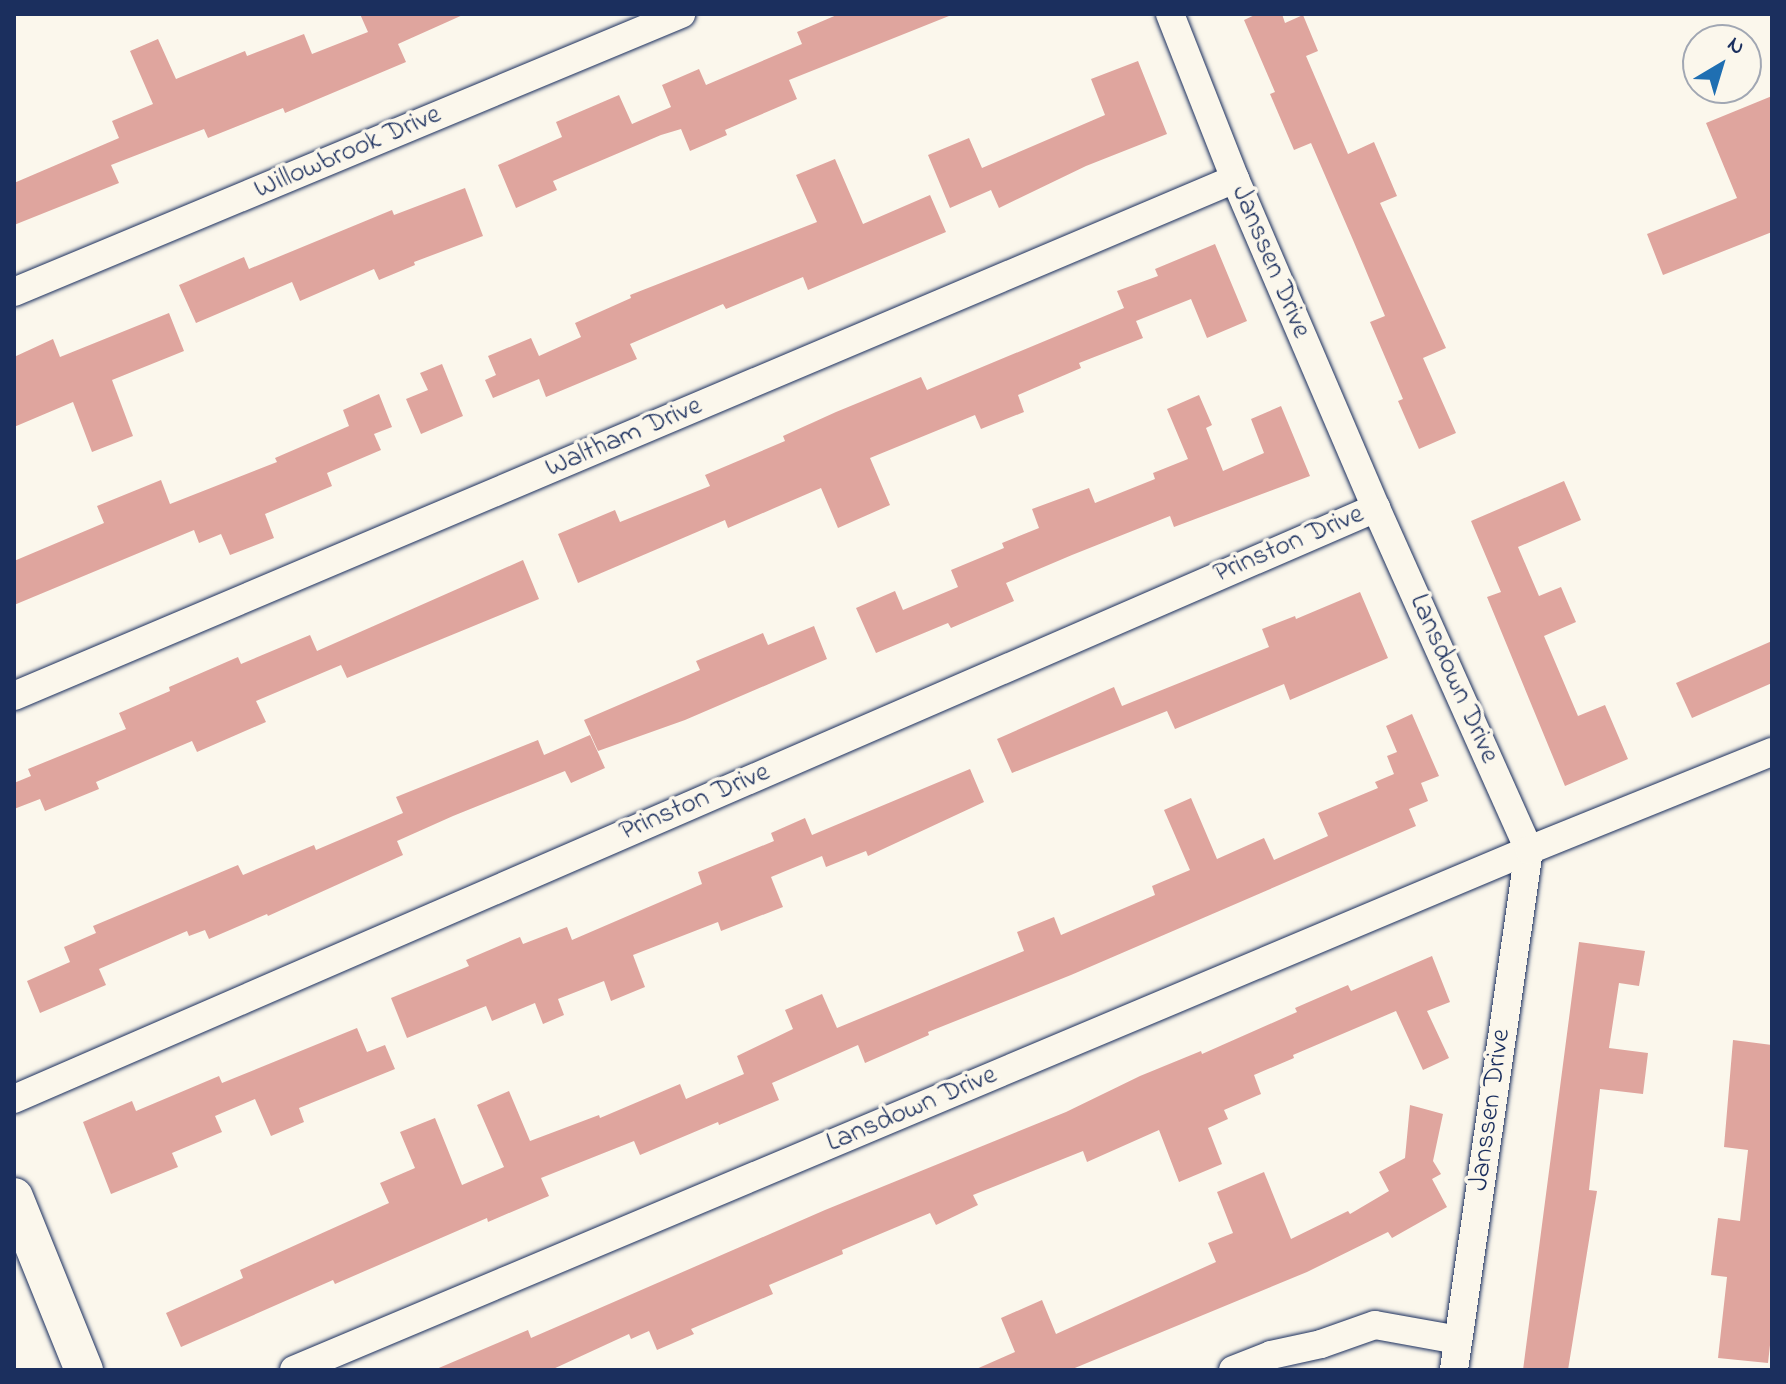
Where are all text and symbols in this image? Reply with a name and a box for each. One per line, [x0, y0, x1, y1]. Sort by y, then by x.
north arrow [1682, 24, 1762, 104]
text: N [1720, 29, 1751, 64]
street label: Willowbrook Drive [250, 99, 446, 207]
street label: Janssen Drive [1223, 180, 1317, 344]
street label: Waltham Drive [541, 390, 707, 486]
street label: Prinston Drive [1209, 498, 1369, 592]
street label: Lansdown Drive [1401, 589, 1505, 769]
street label: Prinston Drive [615, 756, 775, 850]
street label: Janssen Drive [1463, 1027, 1519, 1193]
street label: Lansdown Drive [822, 1059, 1002, 1161]

